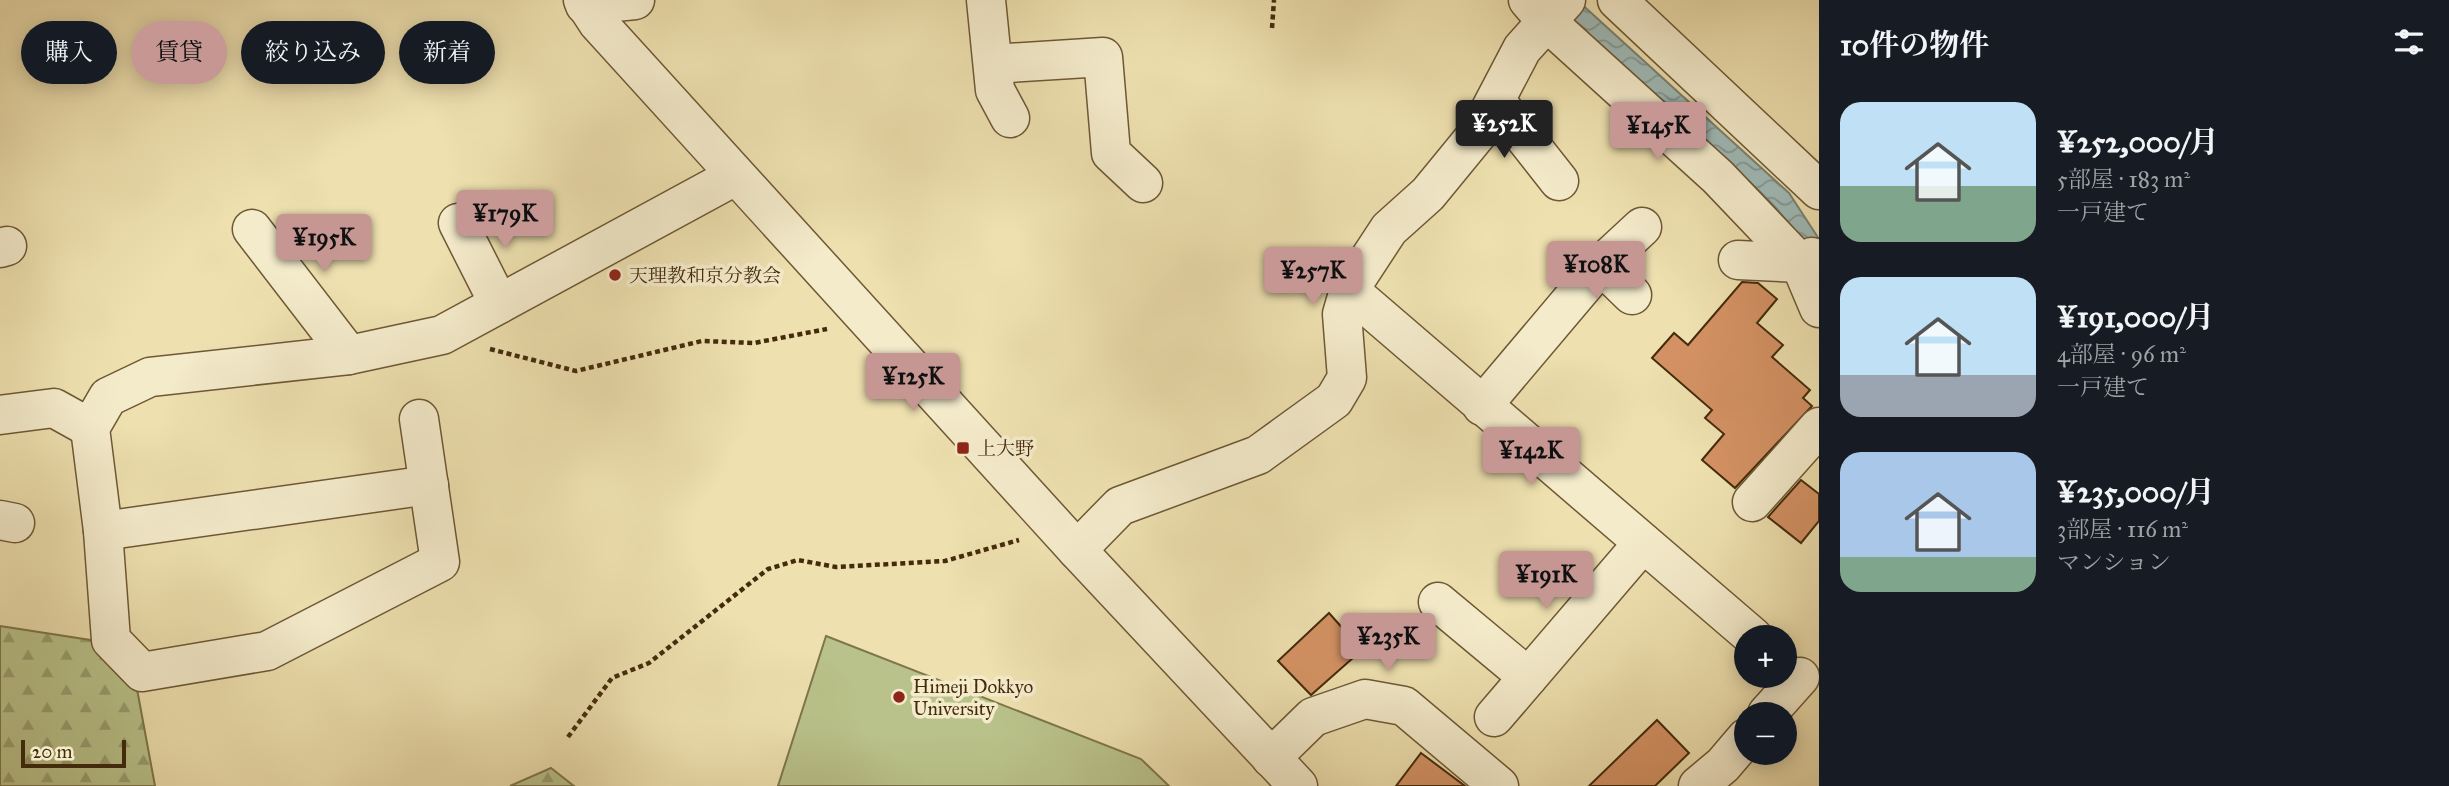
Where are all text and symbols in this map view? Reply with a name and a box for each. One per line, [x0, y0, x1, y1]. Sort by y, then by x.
chip: 購入 [21, 21, 117, 84]
chip: 賃貸 [131, 21, 227, 84]
chip: 絞り込み [241, 21, 385, 84]
chip: 新着 [399, 21, 495, 84]
icon: filters [2390, 23, 2428, 61]
text: 10件の物件 [1840, 27, 1989, 63]
pin: ¥252K [1455, 100, 1553, 160]
pin: ¥145K [1609, 102, 1707, 162]
text: ¥252K [1472, 109, 1536, 137]
text: ¥145K [1626, 111, 1690, 139]
text: ¥252,000/月 [2057, 124, 2219, 160]
icon: home [1896, 130, 1980, 214]
text: 5部屋 · 183 m² [2057, 165, 2190, 193]
pin: ¥179K [456, 190, 554, 250]
text: 一戸建て [2057, 198, 2149, 226]
text: ¥179K [472, 199, 538, 227]
pin: ¥195K [275, 215, 373, 274]
text: ¥195K [292, 223, 356, 251]
pin: ¥108K [1547, 242, 1645, 301]
pin: ¥257K [1264, 247, 1362, 307]
text: ¥108K [1563, 250, 1629, 278]
text: ¥257K [1280, 256, 1346, 284]
place label: 天理教和京分教会 [629, 264, 781, 287]
marker: 天理教和京分教会 [607, 267, 623, 283]
text: ¥191,000/月 [2057, 299, 2214, 335]
icon: home [1896, 305, 1980, 389]
text: 4部屋 · 96 m² [2057, 340, 2186, 368]
pin: ¥125K [864, 354, 962, 413]
text: ¥125K [882, 362, 944, 390]
text: 一戸建て [2057, 373, 2149, 401]
pin: ¥142K [1482, 428, 1580, 487]
text: ¥142K [1499, 436, 1563, 464]
place label: 上大野 [977, 437, 1034, 460]
marker: 上大野 [955, 440, 971, 456]
text: ¥235,000/月 [2057, 474, 2215, 510]
icon: home [1896, 480, 1980, 564]
text: 3部屋 · 116 m² [2057, 515, 2188, 543]
text: マンション [2057, 548, 2171, 576]
pin: ¥191K [1497, 552, 1595, 611]
text: ¥191K [1515, 560, 1577, 588]
pin: ¥235K [1339, 614, 1437, 673]
text: ¥235K [1357, 622, 1419, 650]
map controls [1734, 625, 1797, 765]
button: + [1734, 625, 1797, 688]
place label: Himeji Dokkyo University [913, 675, 1033, 720]
marker: Himeji Dokkyo University [891, 689, 907, 705]
button: − [1734, 702, 1797, 765]
scale bar [21, 737, 126, 769]
text: 20 m [32, 740, 73, 763]

